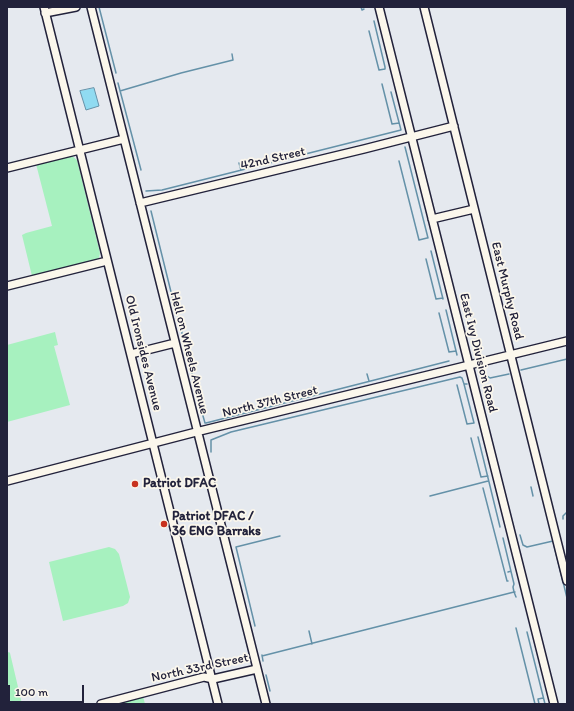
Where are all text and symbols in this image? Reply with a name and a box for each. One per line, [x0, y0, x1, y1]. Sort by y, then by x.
street label: 42nd Street [239, 144, 307, 174]
street label: East Murphy Road [487, 240, 527, 342]
street label: Hell on Wheels Avenue [166, 290, 212, 416]
street label: East Ivy Division Road [456, 292, 500, 414]
street label: Old Ironsides Avenue [121, 294, 165, 412]
street label: North 37th Street [221, 383, 319, 421]
place label: Patriot DFAC [143, 476, 216, 492]
marker: Patriot DFAC [130, 479, 140, 489]
place label: Patriot DFAC / 36 ENG Barraks [172, 509, 261, 540]
marker: Patriot DFAC / 36 ENG Barraks [159, 519, 169, 529]
street label: North 33rd Street [150, 650, 250, 686]
scale bar [10, 677, 86, 703]
text: 100 m [15, 685, 48, 699]

